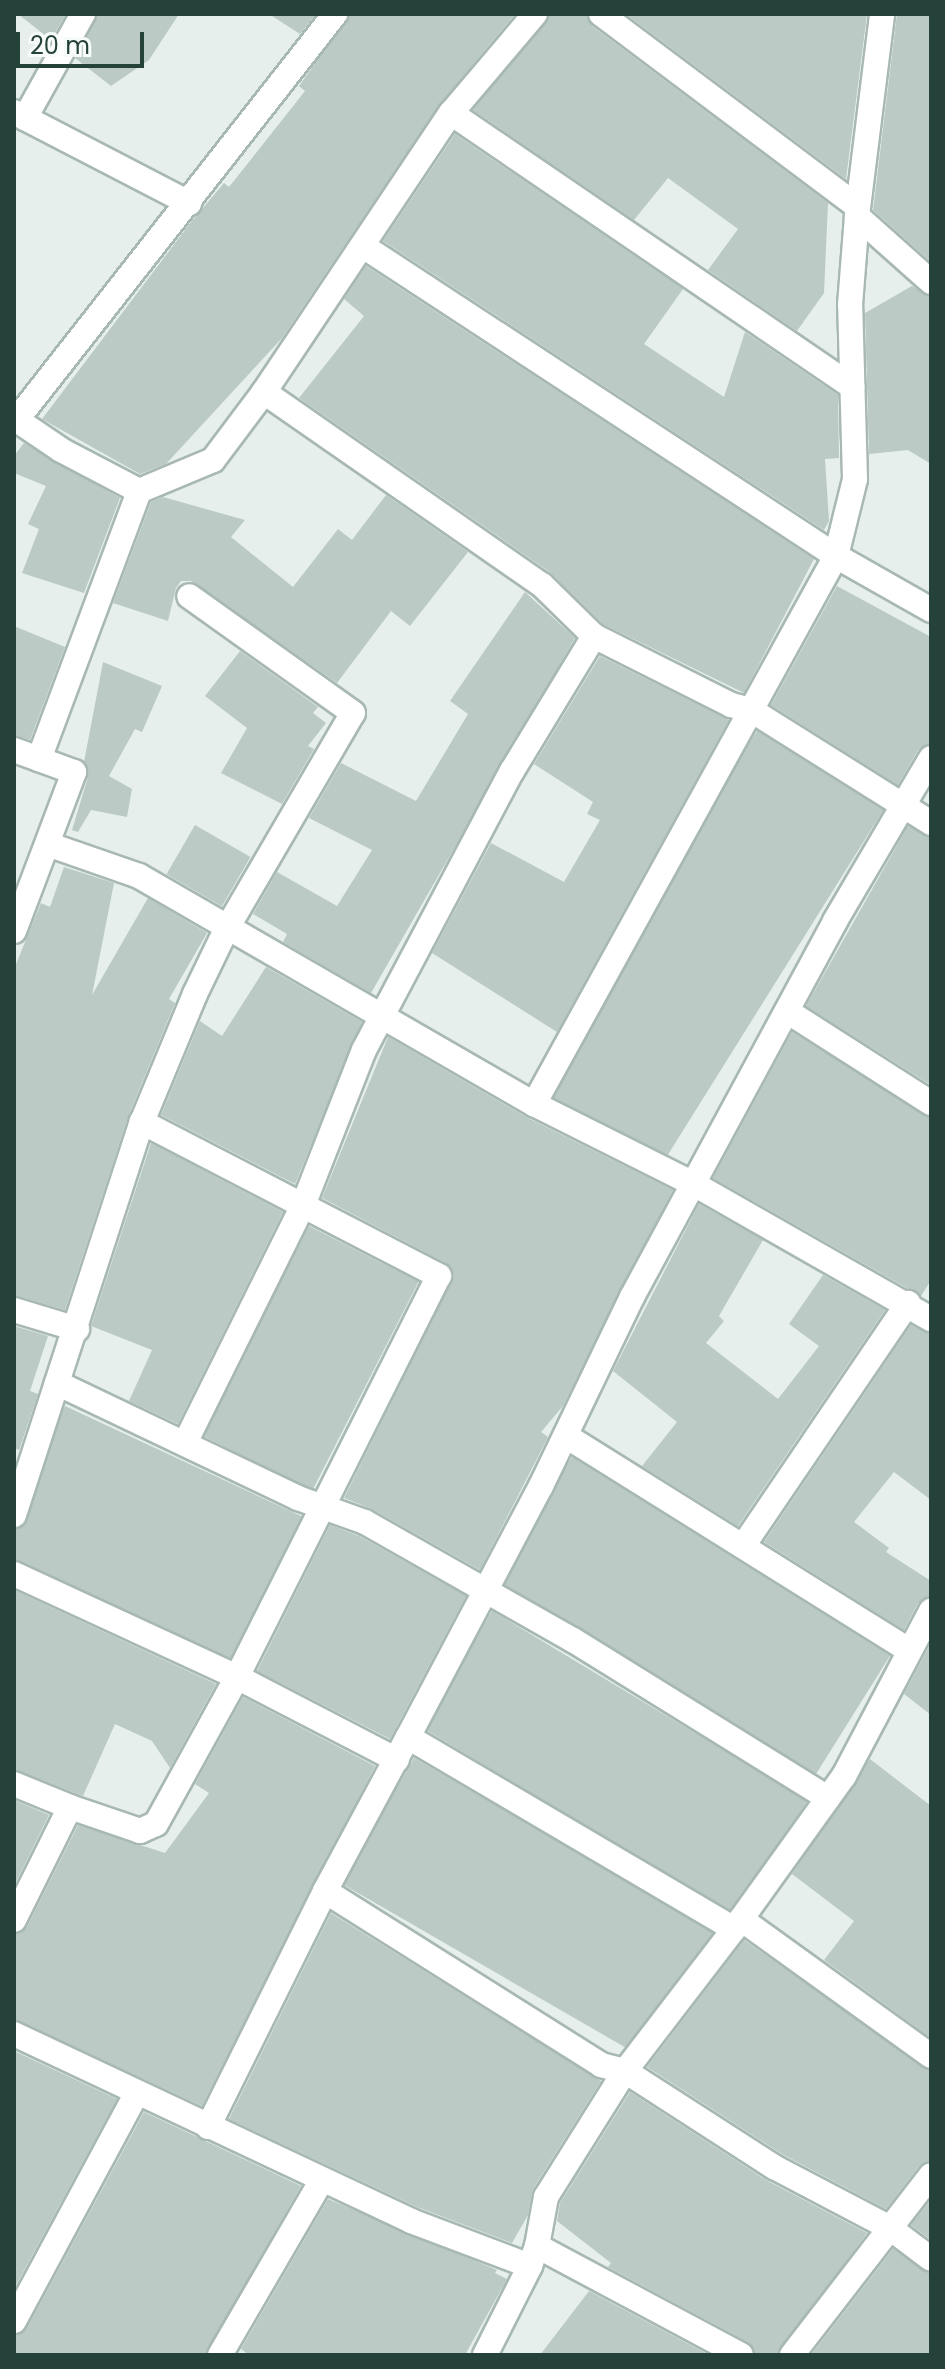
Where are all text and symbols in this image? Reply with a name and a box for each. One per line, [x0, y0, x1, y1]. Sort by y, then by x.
scale bar [20, 16, 148, 66]
text: 20 m [30, 29, 90, 62]

